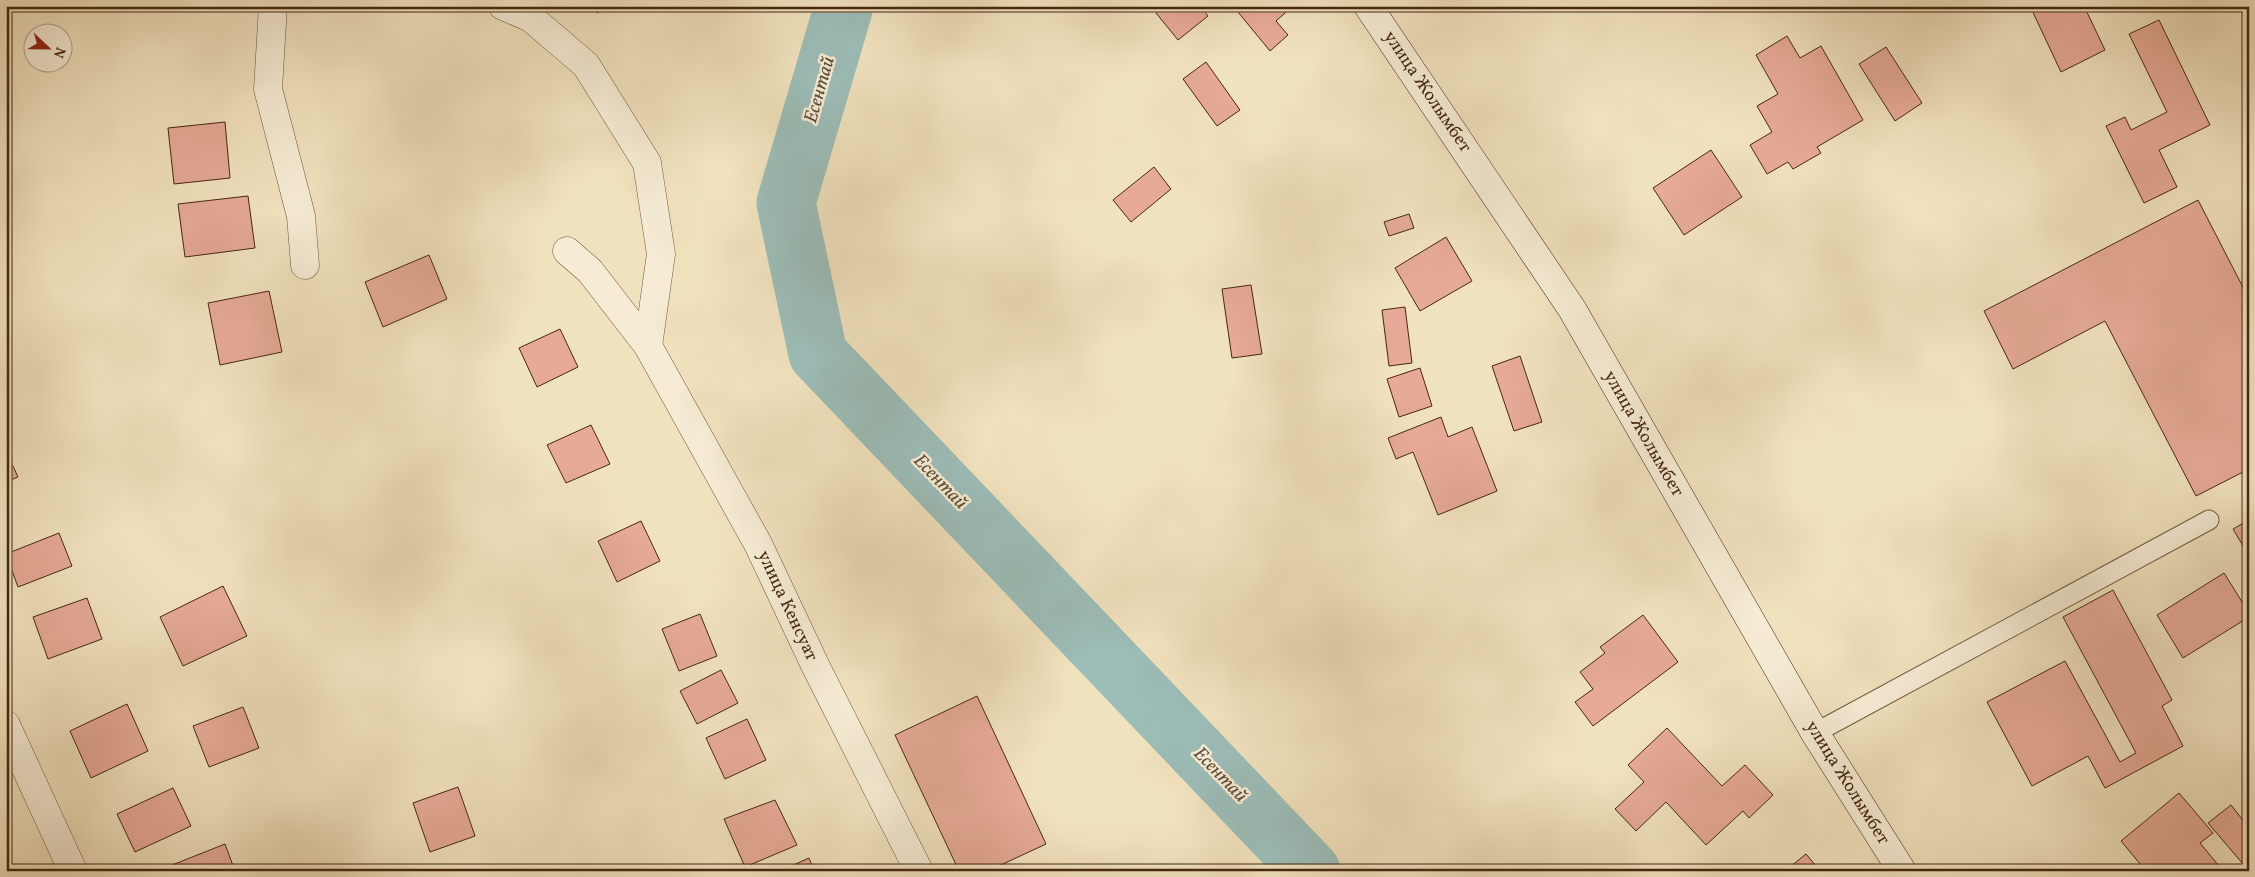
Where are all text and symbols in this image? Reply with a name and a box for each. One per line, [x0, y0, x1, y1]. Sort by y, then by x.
north arrow [22, 22, 72, 72]
street label: улица Жолымбет [1377, 26, 1477, 158]
text: N [48, 44, 69, 61]
water label: Есентай [798, 53, 842, 126]
street label: улица Жолымбет [1597, 366, 1689, 502]
water label: Есентай [907, 448, 973, 516]
street label: улица Кенсуат [750, 546, 824, 666]
street label: улица Жолымбет [1799, 716, 1895, 850]
water label: Есентай [1187, 741, 1253, 809]

